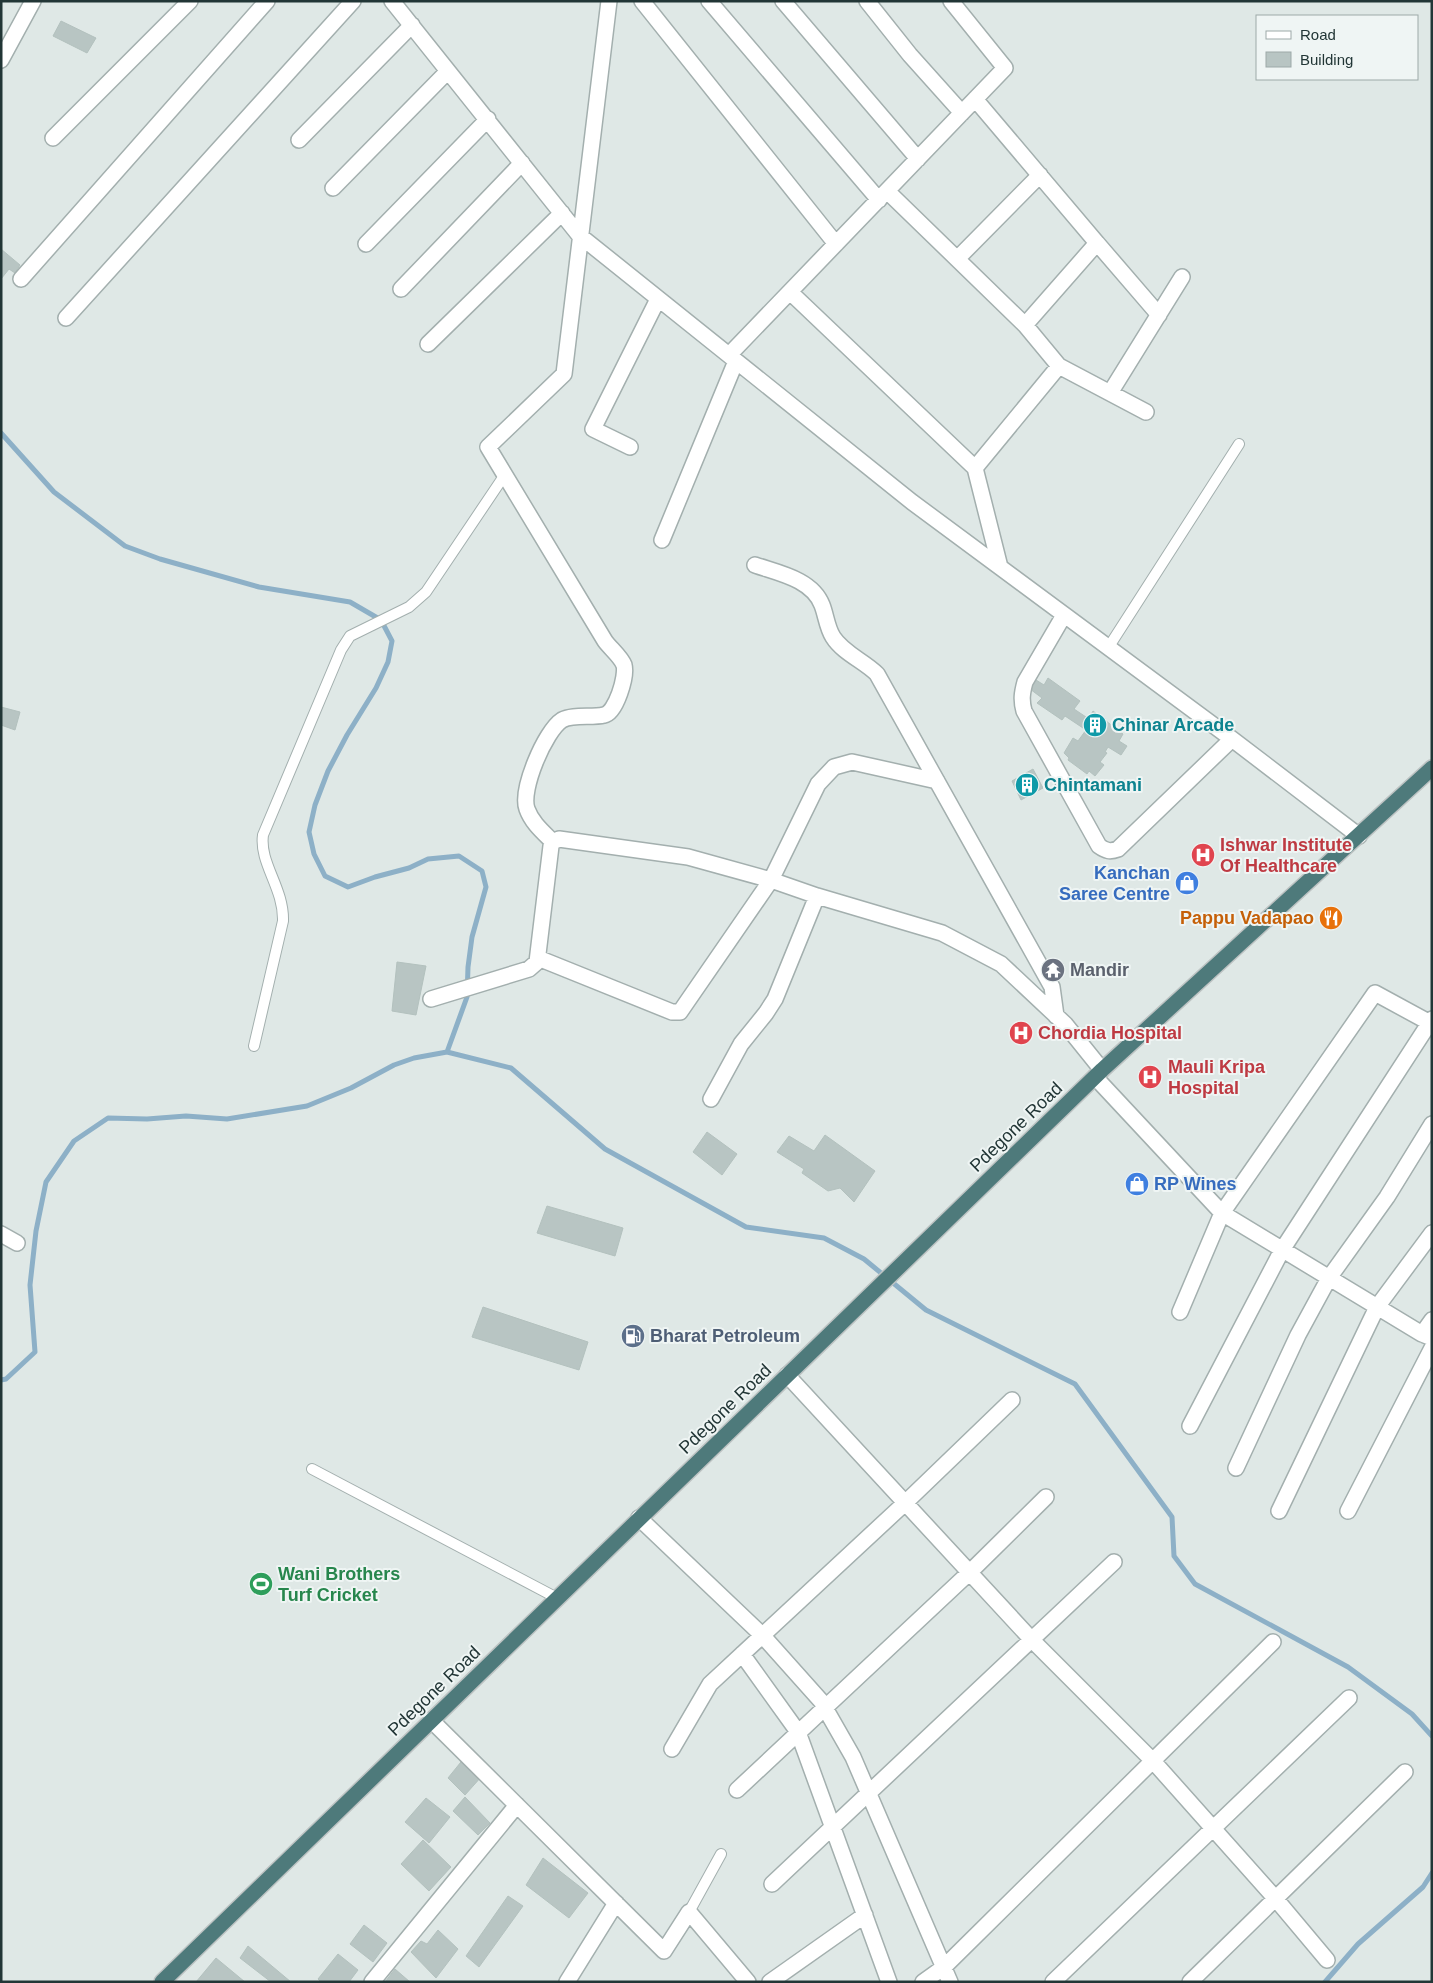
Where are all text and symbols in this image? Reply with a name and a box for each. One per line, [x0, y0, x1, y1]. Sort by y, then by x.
legend [1256, 15, 1418, 80]
text: Road [1300, 26, 1336, 43]
text: Building [1300, 51, 1353, 68]
building icon: Chinar Arcade [1082, 712, 1108, 738]
place label: Chinar Arcade [1112, 715, 1234, 735]
building icon: Chintamani [1014, 772, 1040, 798]
place label: Chintamani [1044, 775, 1142, 795]
place label: Ishwar Institute Of Healthcare [1220, 835, 1352, 876]
hospital icon: Ishwar Institute Of Healthcare [1190, 842, 1216, 868]
place label: Kanchan Saree Centre [1059, 863, 1170, 904]
shop icon: Kanchan Saree Centre [1174, 870, 1200, 896]
restaurant icon: Pappu Vadapao [1318, 905, 1344, 931]
place label: Pappu Vadapao [1180, 908, 1314, 928]
temple icon: Mandir [1040, 957, 1066, 983]
place label: Mandir [1070, 960, 1129, 980]
hospital icon: Chordia Hospital [1008, 1020, 1034, 1046]
place label: Chordia Hospital [1038, 1023, 1182, 1043]
place label: Mauli Kripa Hospital [1168, 1057, 1266, 1098]
hospital icon: Mauli Kripa Hospital [1137, 1064, 1163, 1090]
street label: Pdegone Road [966, 1078, 1066, 1176]
shop icon: RP Wines [1124, 1171, 1150, 1197]
place label: RP Wines [1154, 1174, 1237, 1194]
fuel station icon: Bharat Petroleum [620, 1323, 646, 1349]
place label: Bharat Petroleum [650, 1326, 800, 1346]
street label: Pdegone Road [675, 1360, 775, 1458]
place label: Wani Brothers Turf Cricket [278, 1564, 400, 1605]
sports icon: Wani Brothers Turf Cricket [248, 1571, 274, 1597]
street label: Pdegone Road [384, 1642, 484, 1740]

